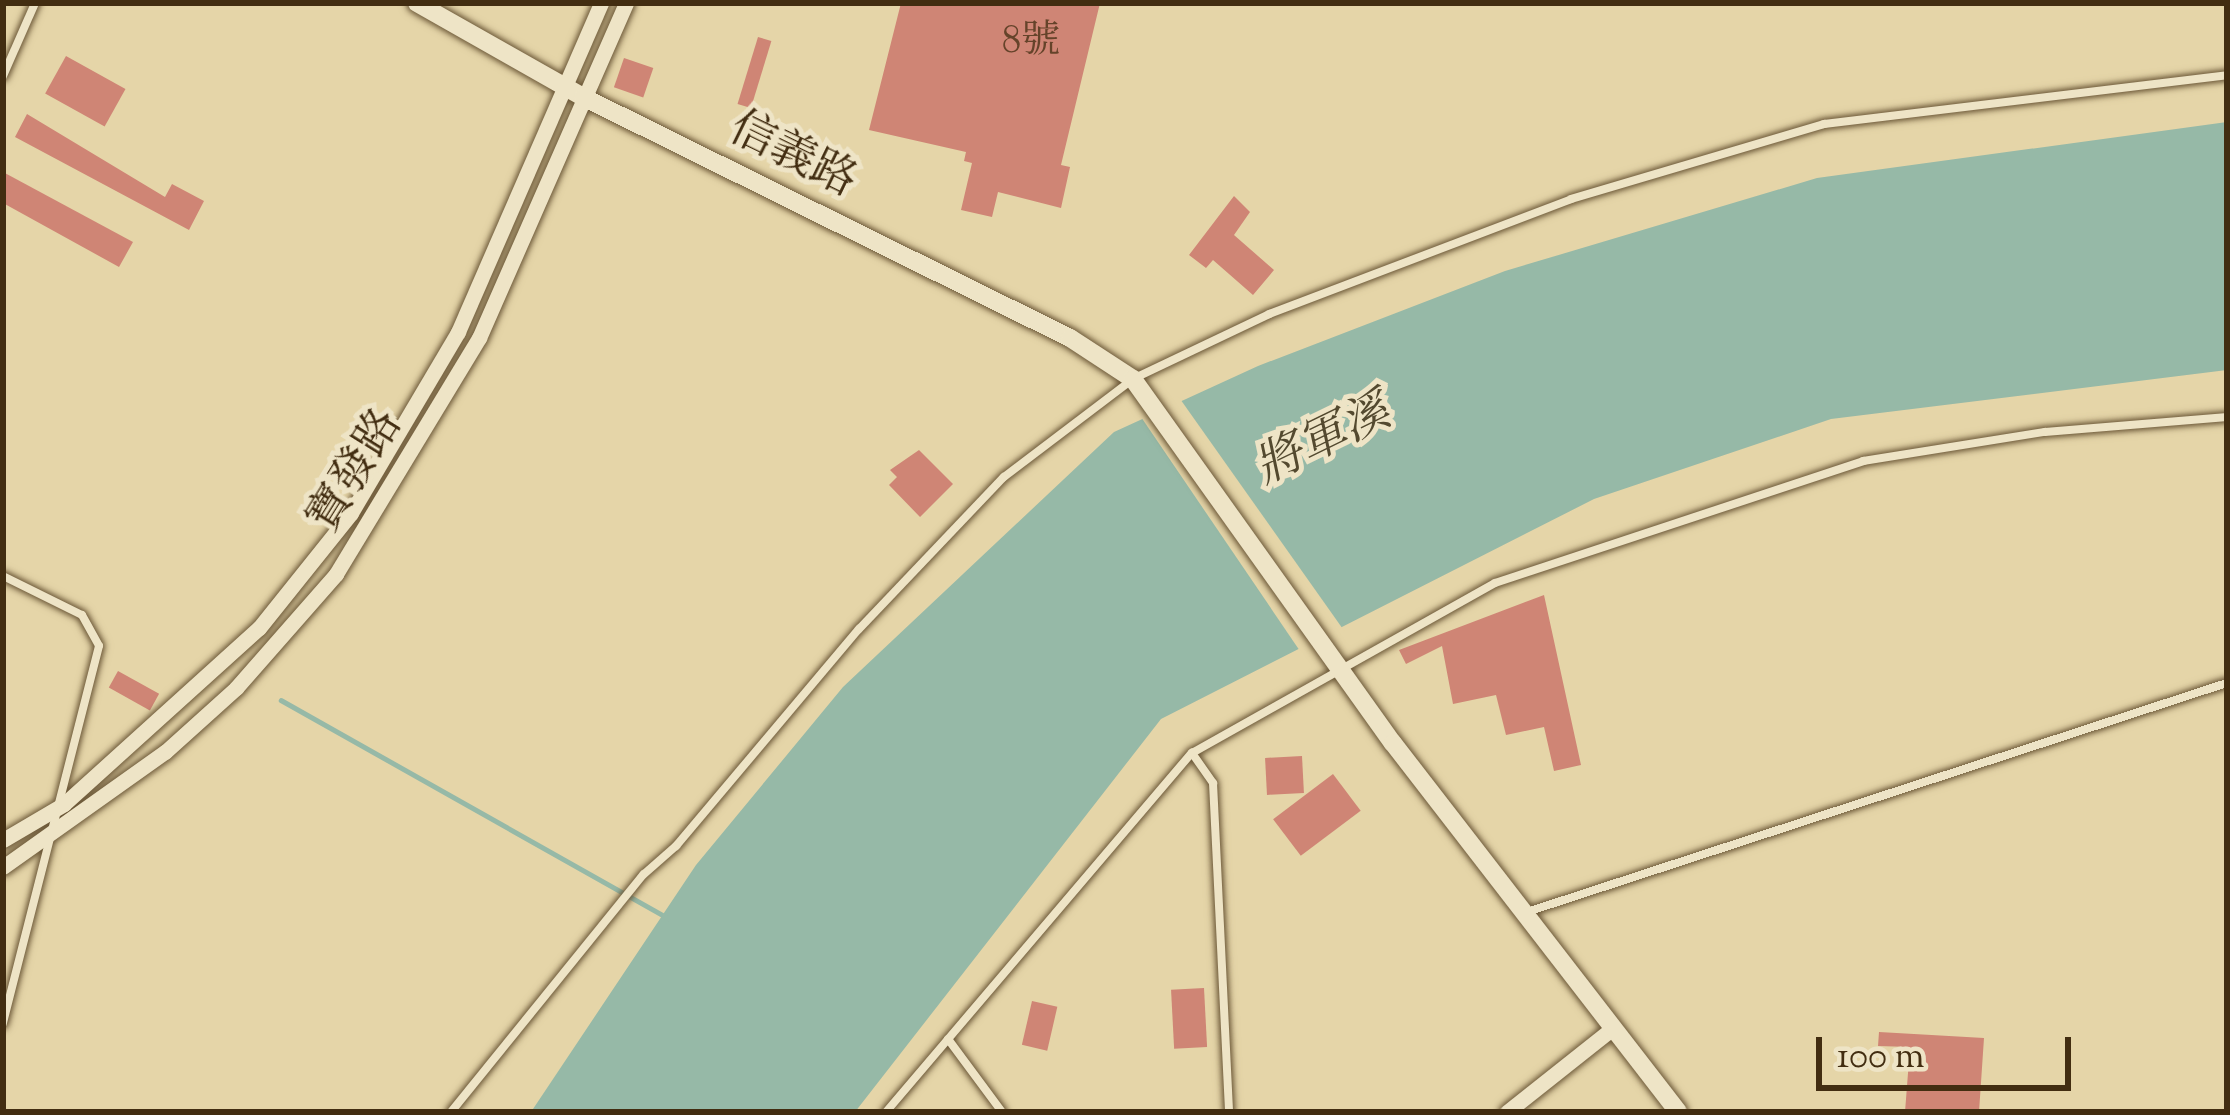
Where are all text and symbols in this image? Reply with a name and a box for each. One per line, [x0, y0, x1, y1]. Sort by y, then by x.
house number: 8號 [1002, 20, 1060, 66]
street label: 信義路 [719, 103, 865, 211]
water label: 將軍溪 [1247, 385, 1401, 499]
street label: 寶發路 [298, 400, 416, 544]
scale bar [1822, 1013, 2077, 1087]
text: 100 m [1837, 1032, 1924, 1084]

